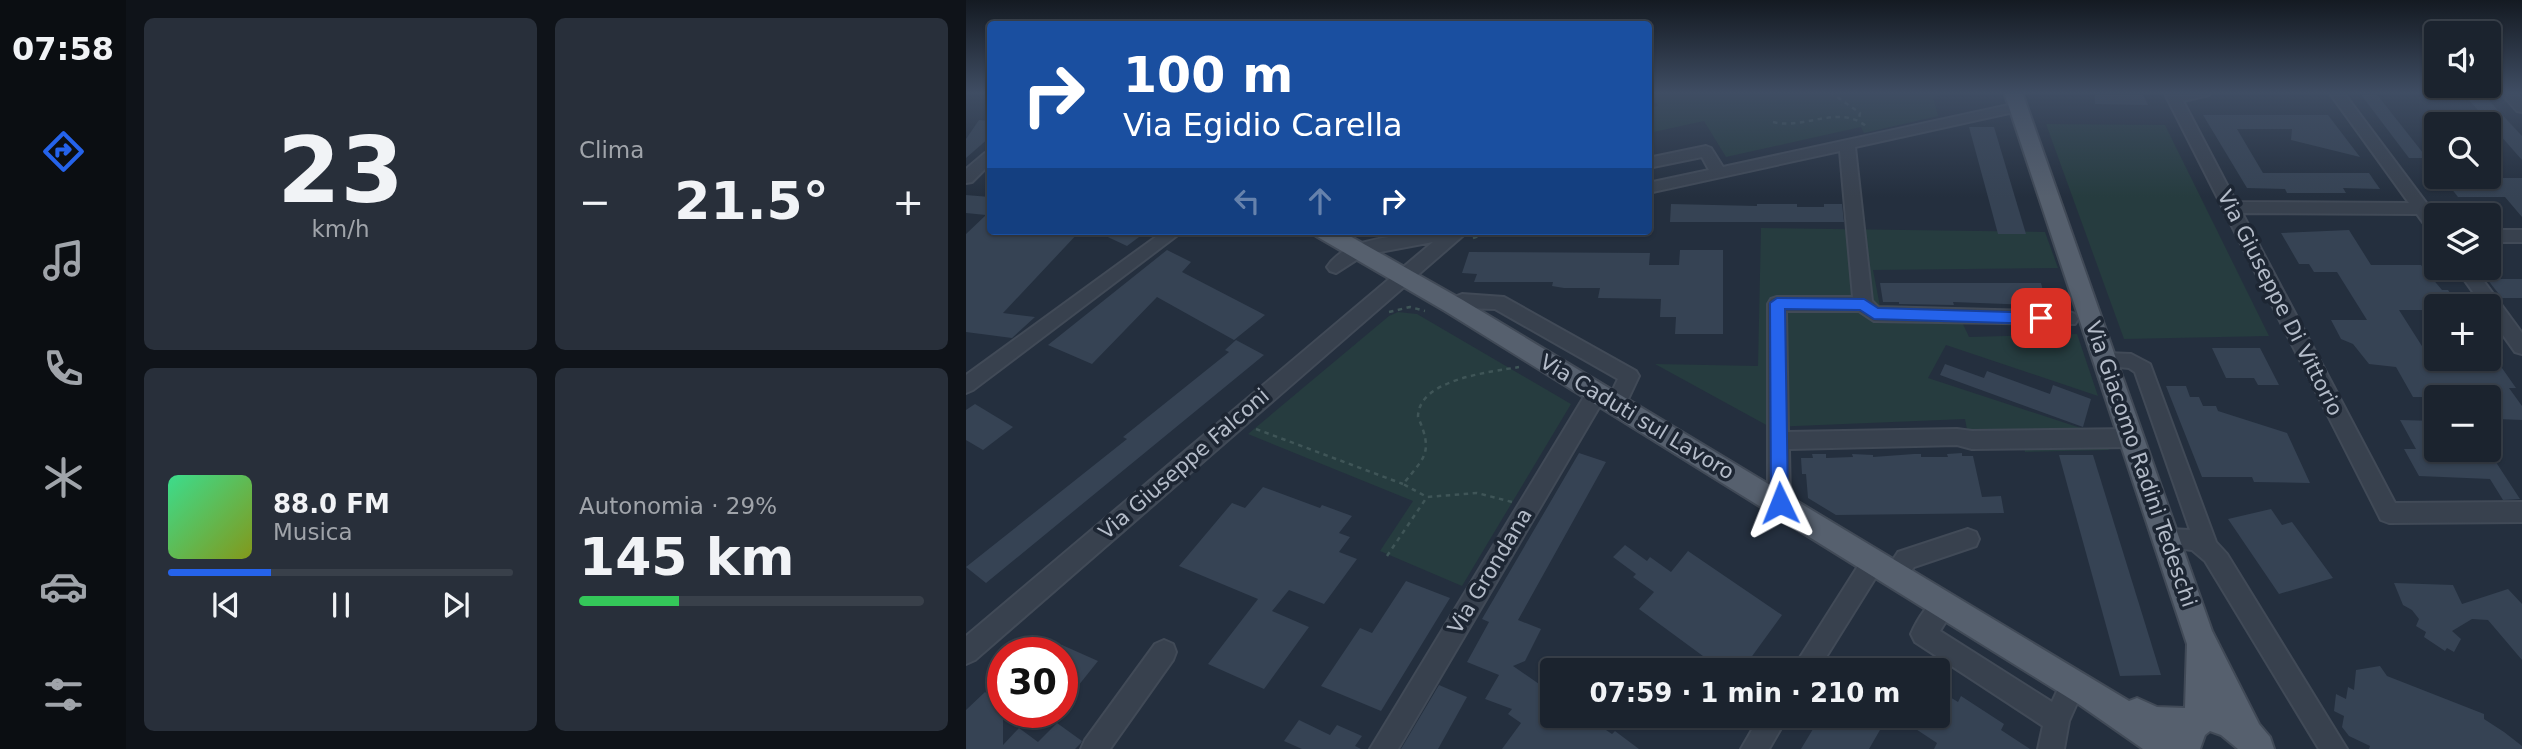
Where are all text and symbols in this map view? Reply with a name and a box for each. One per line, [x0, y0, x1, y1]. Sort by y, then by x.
map controls [2424, 21, 2501, 462]
button: sound [2424, 21, 2501, 98]
text: 07:58 [12, 30, 114, 68]
text: 100 m [1123, 47, 1293, 104]
icon: right [1008, 49, 1099, 140]
text: Via Egidio Carella [1123, 106, 1403, 144]
button: search [2424, 112, 2501, 189]
text: 23 [277, 118, 404, 223]
icon: directions [39, 127, 88, 176]
text: Clima [579, 137, 644, 163]
text: 21.5° [674, 171, 829, 231]
text: − [579, 180, 611, 224]
text: + [892, 180, 924, 224]
icon: left [1228, 182, 1266, 220]
icon: ahead [1301, 182, 1339, 220]
icon: right [1374, 182, 1412, 220]
street label: Via Giuseppe Di Vittorio [2213, 186, 2347, 420]
button: layers [2424, 203, 2501, 280]
text: km/h [311, 216, 370, 242]
icon: music [39, 236, 88, 285]
pin [2011, 288, 2071, 348]
button: + [2424, 294, 2501, 371]
icon: arrive [2022, 299, 2060, 337]
street label: Via Giacomo Radini Tedeschi [2081, 318, 2201, 610]
icon: phone [39, 344, 88, 393]
street label: Via Caduti sul Lavoro [1536, 350, 1738, 484]
street label: Via Giuseppe Falconi [1094, 384, 1274, 544]
button: − [2424, 385, 2501, 462]
icon: climate [39, 453, 88, 502]
position arrow [1743, 466, 1817, 540]
text: 88.0 FM [273, 489, 390, 519]
text: Autonomia · 29% [579, 493, 777, 519]
street label: Via Grondana [1443, 504, 1537, 638]
text: Musica [273, 519, 353, 545]
text: 145 km [579, 527, 794, 587]
icon: car [39, 562, 88, 611]
icon: previous [207, 586, 245, 624]
icon: pause [322, 586, 360, 624]
icon: next [437, 586, 475, 624]
speed limit sign: 30 [987, 637, 1078, 728]
icon: filters [39, 670, 88, 719]
text: 07:59 · 1 min · 210 m [1590, 678, 1900, 708]

